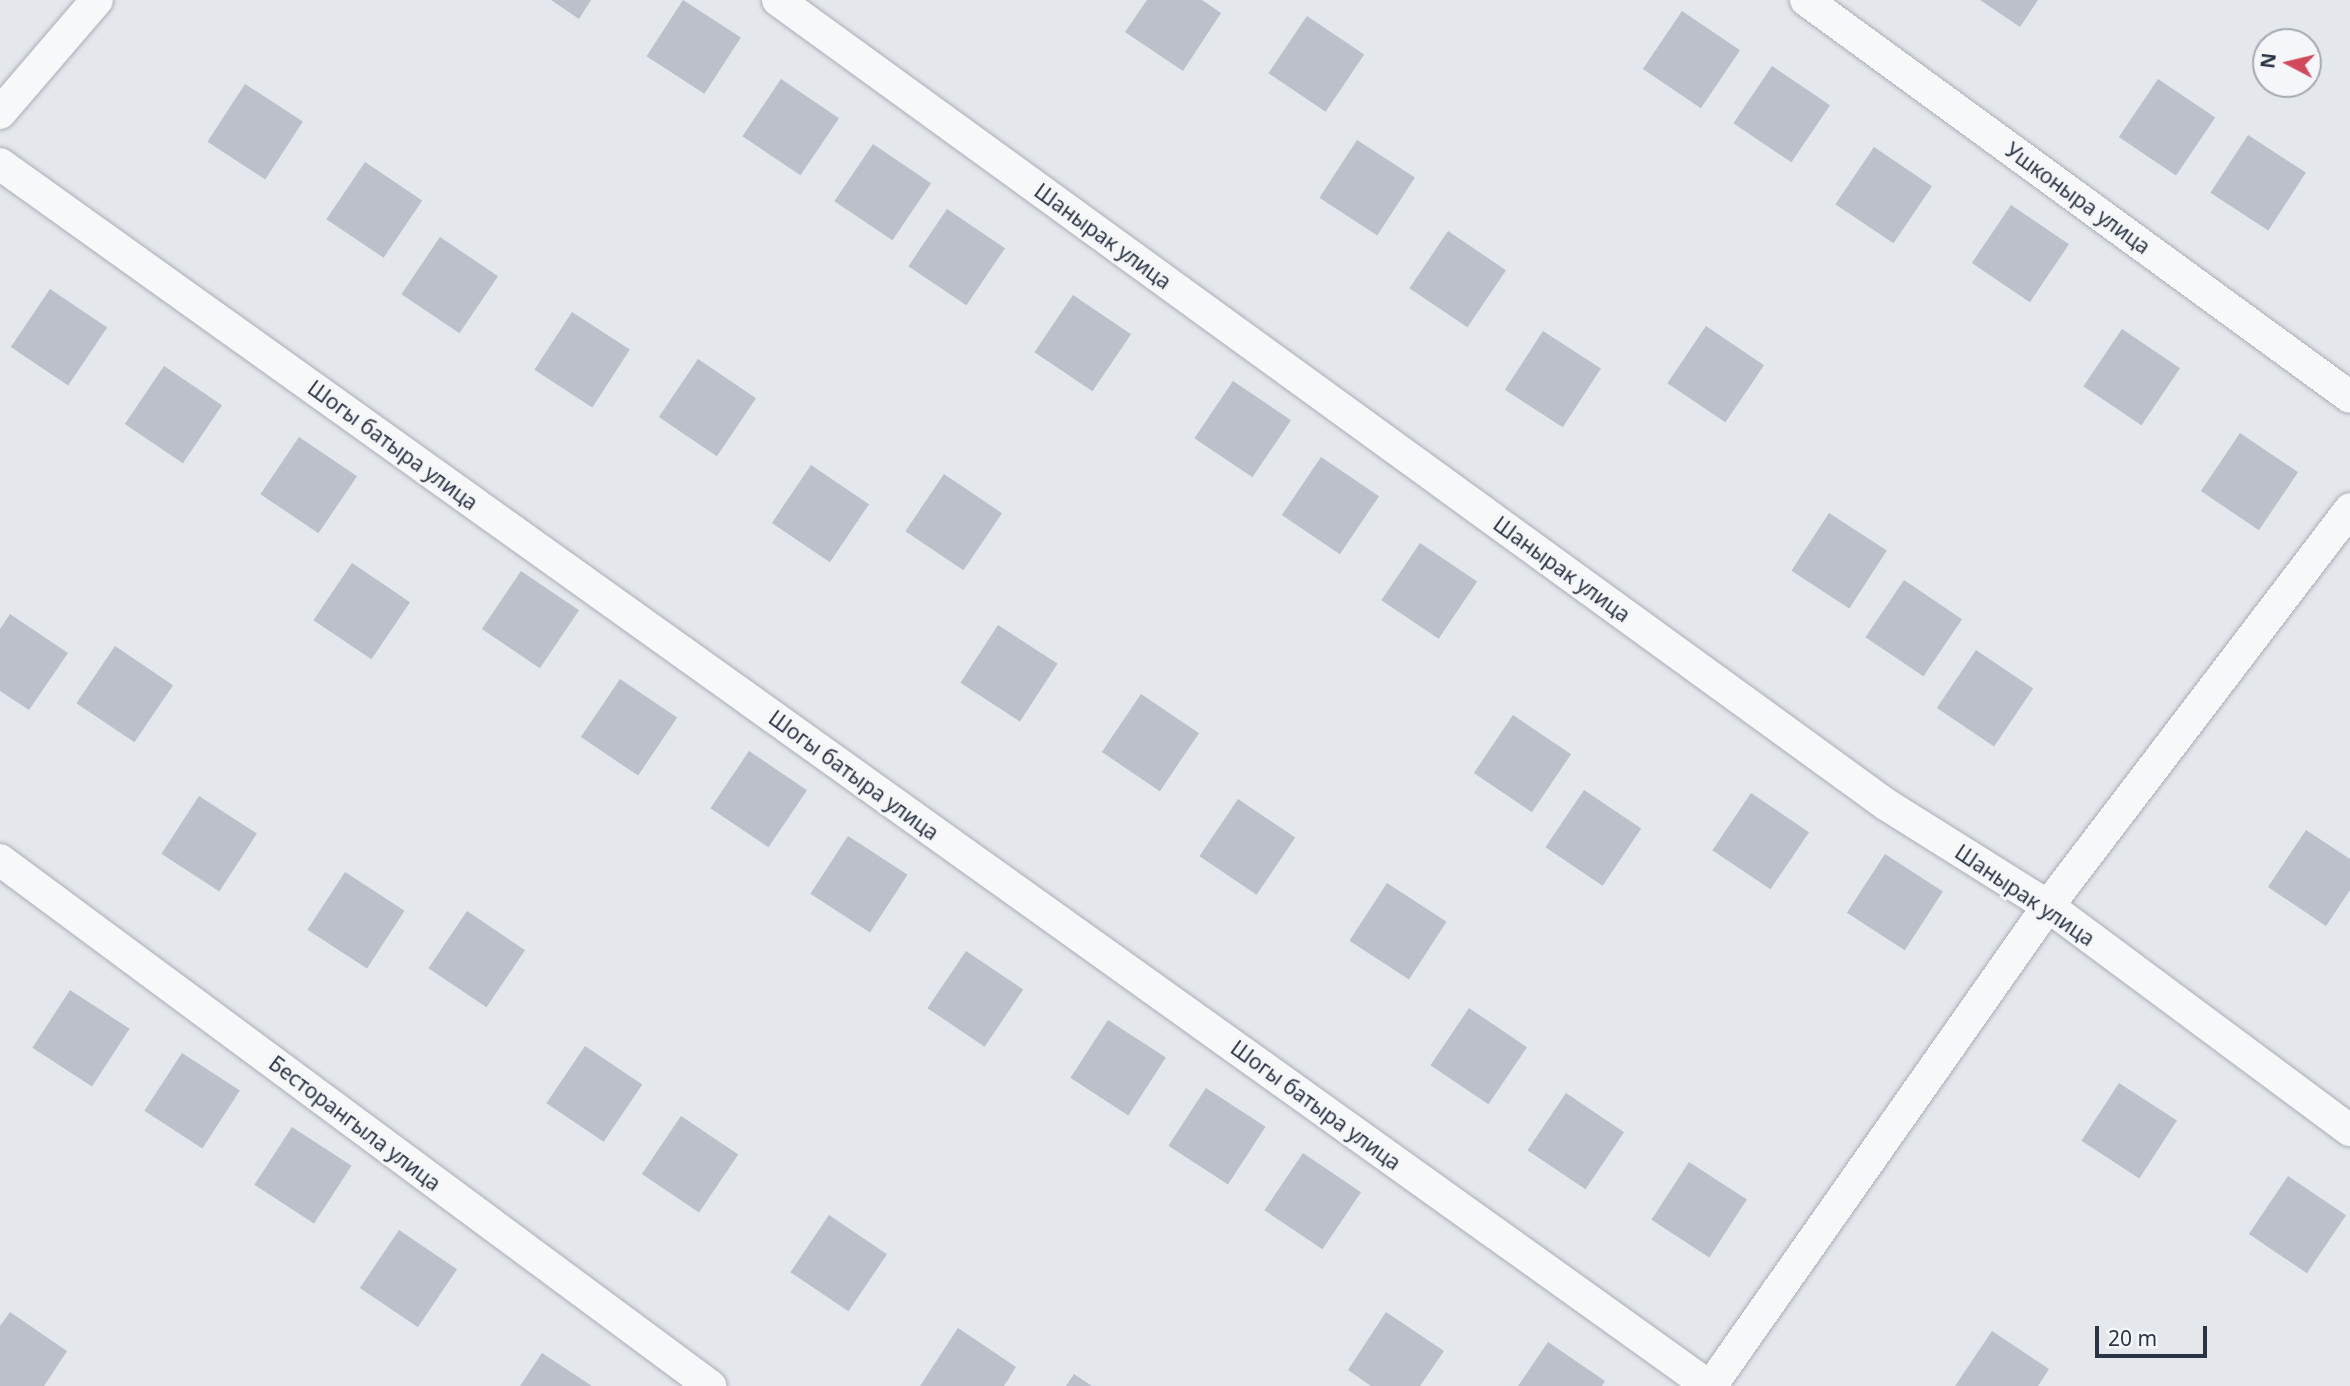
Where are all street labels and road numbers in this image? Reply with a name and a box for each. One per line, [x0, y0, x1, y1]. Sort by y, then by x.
street label: Ушконыра улица [2001, 137, 2155, 259]
street label: Шанырак улица [1030, 178, 1176, 294]
street label: Шогы батыра улица [303, 375, 483, 515]
street label: Шанырак улица [1489, 511, 1635, 627]
street label: Шогы батыра улица [764, 705, 944, 845]
street label: Шанырак улица [1950, 839, 2100, 951]
street label: Шогы батыра улица [1226, 1035, 1406, 1175]
street label: Бесторангыла улица [264, 1050, 446, 1196]

